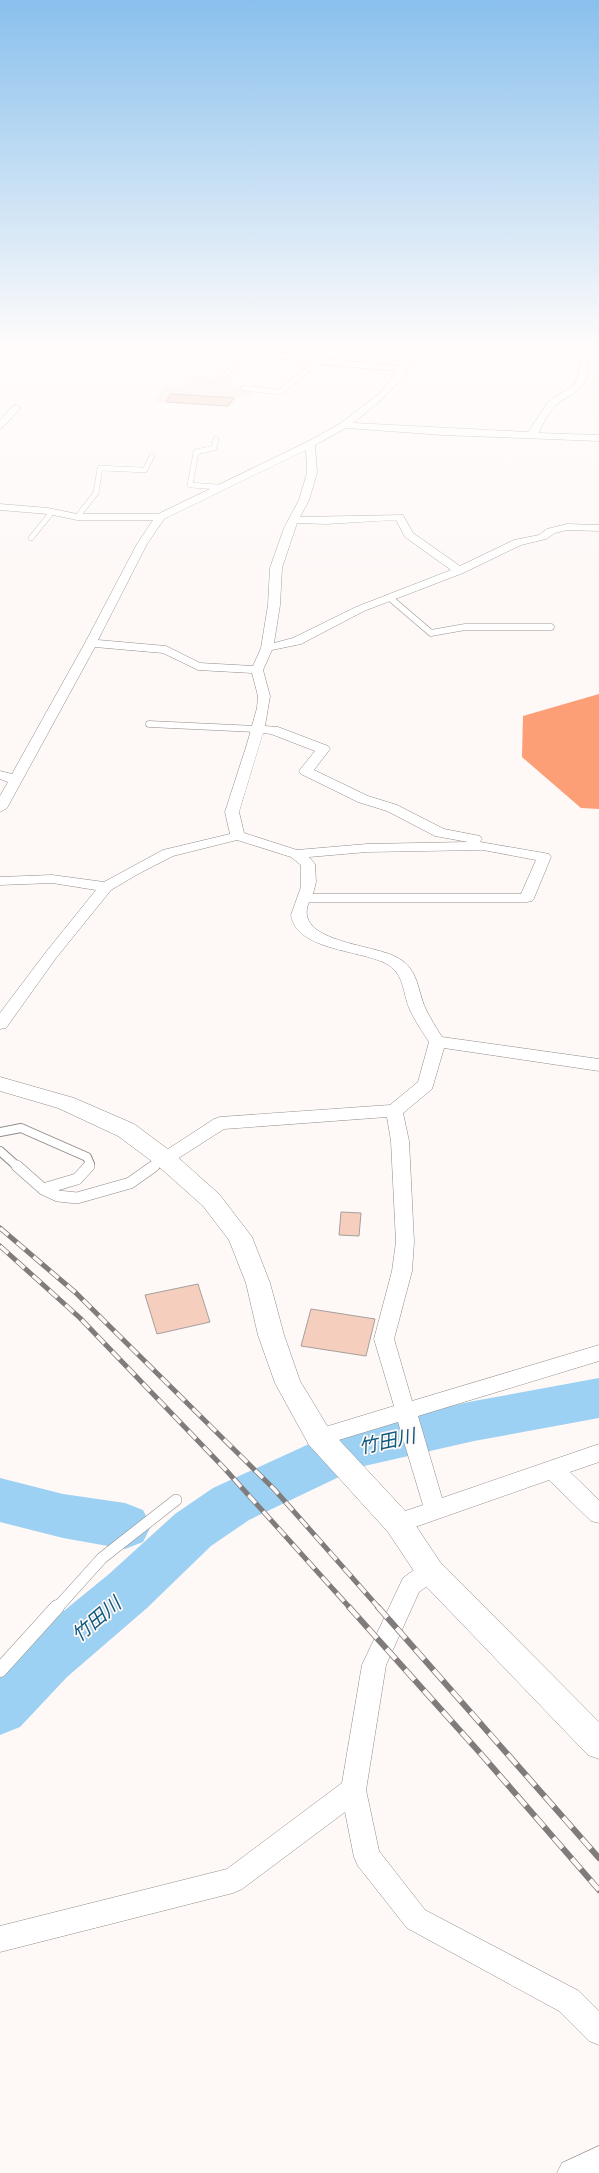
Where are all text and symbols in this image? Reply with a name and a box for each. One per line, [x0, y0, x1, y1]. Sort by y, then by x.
water label: 竹田川 [357, 1425, 420, 1460]
water label: 竹田川 [68, 1592, 128, 1647]

